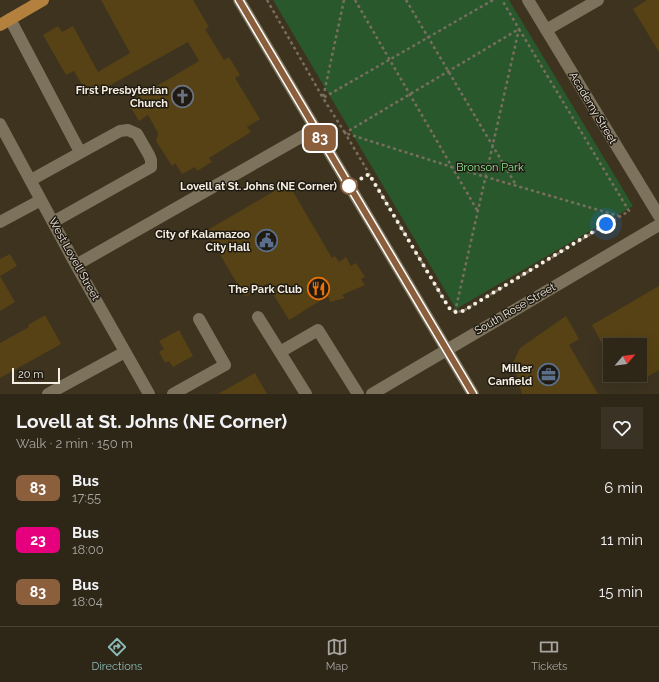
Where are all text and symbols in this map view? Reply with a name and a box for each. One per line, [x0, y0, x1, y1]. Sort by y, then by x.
street label: Academy Street [566, 70, 620, 147]
church icon: First Presbyterian Church [170, 83, 196, 109]
place label: First Presbyterian Church [76, 84, 168, 110]
line badge: 83 [302, 125, 338, 151]
text: 83 [312, 130, 328, 146]
park label: Bronson Park [456, 161, 524, 174]
marker: Lovell at St. Johns (NE Corner) [340, 177, 358, 195]
place label: Lovell at St. Johns (NE Corner) [180, 180, 338, 193]
your location [596, 214, 616, 234]
street label: West Lovell Street [46, 215, 102, 303]
public building icon: City of Kalamazoo City Hall [253, 227, 279, 253]
place label: City of Kalamazoo City Hall [155, 228, 250, 254]
restaurant icon: The Park Club [305, 276, 331, 302]
street label: South Rose Street [472, 280, 558, 337]
place label: The Park Club [228, 283, 302, 296]
north arrow [603, 338, 647, 382]
map controls [603, 338, 647, 382]
office icon: Miller Canfield [535, 361, 561, 387]
place label: Miller Canfield [488, 362, 533, 388]
scale bar [12, 366, 60, 385]
text: 20 m [18, 368, 43, 381]
button: heart [601, 407, 643, 449]
text: Lovell at St. Johns (NE Corner) [16, 410, 287, 432]
text: Walk · 2 min · 150 m [16, 436, 133, 451]
text: Bus [72, 472, 99, 490]
text: 6 min [604, 479, 643, 497]
text: 83 [30, 480, 46, 496]
text: 17:55 [72, 490, 101, 505]
text: Bus [72, 524, 99, 542]
text: 11 min [601, 531, 643, 549]
text: 23 [30, 532, 46, 548]
text: 18:00 [72, 542, 104, 557]
text: Bus [72, 576, 99, 594]
text: 15 min [599, 583, 643, 601]
text: 83 [30, 584, 46, 600]
text: 18:04 [72, 594, 103, 609]
tab: Directions [92, 636, 142, 673]
tab: Map [326, 636, 348, 673]
tab: Tickets [531, 636, 567, 673]

